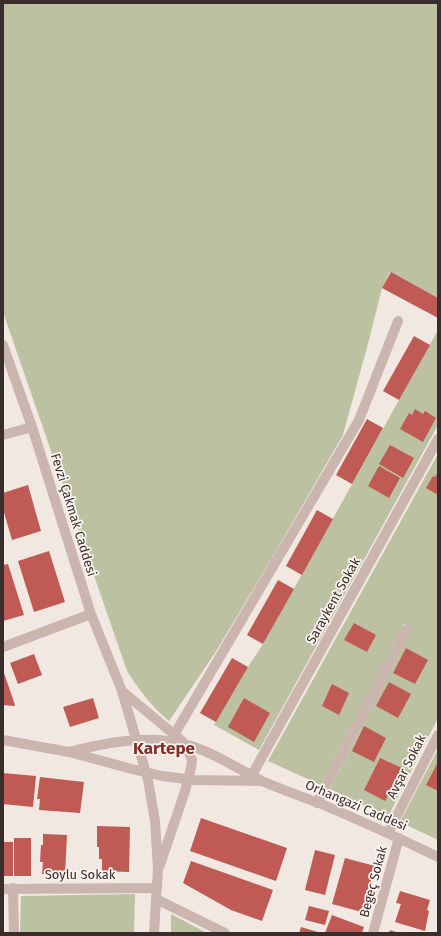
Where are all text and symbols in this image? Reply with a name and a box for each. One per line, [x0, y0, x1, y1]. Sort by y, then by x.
street label: Fevzi Çakmak Caddesi [47, 452, 99, 578]
street label: Saraykent Sokak [304, 555, 364, 647]
street label: Avşar Sokak [384, 732, 430, 802]
district label: Kartepe [133, 739, 195, 759]
street label: Orhangazi Caddesi [303, 777, 409, 835]
street label: Begeç Sokak [357, 845, 391, 919]
street label: Soylu Sokak [45, 867, 115, 883]

